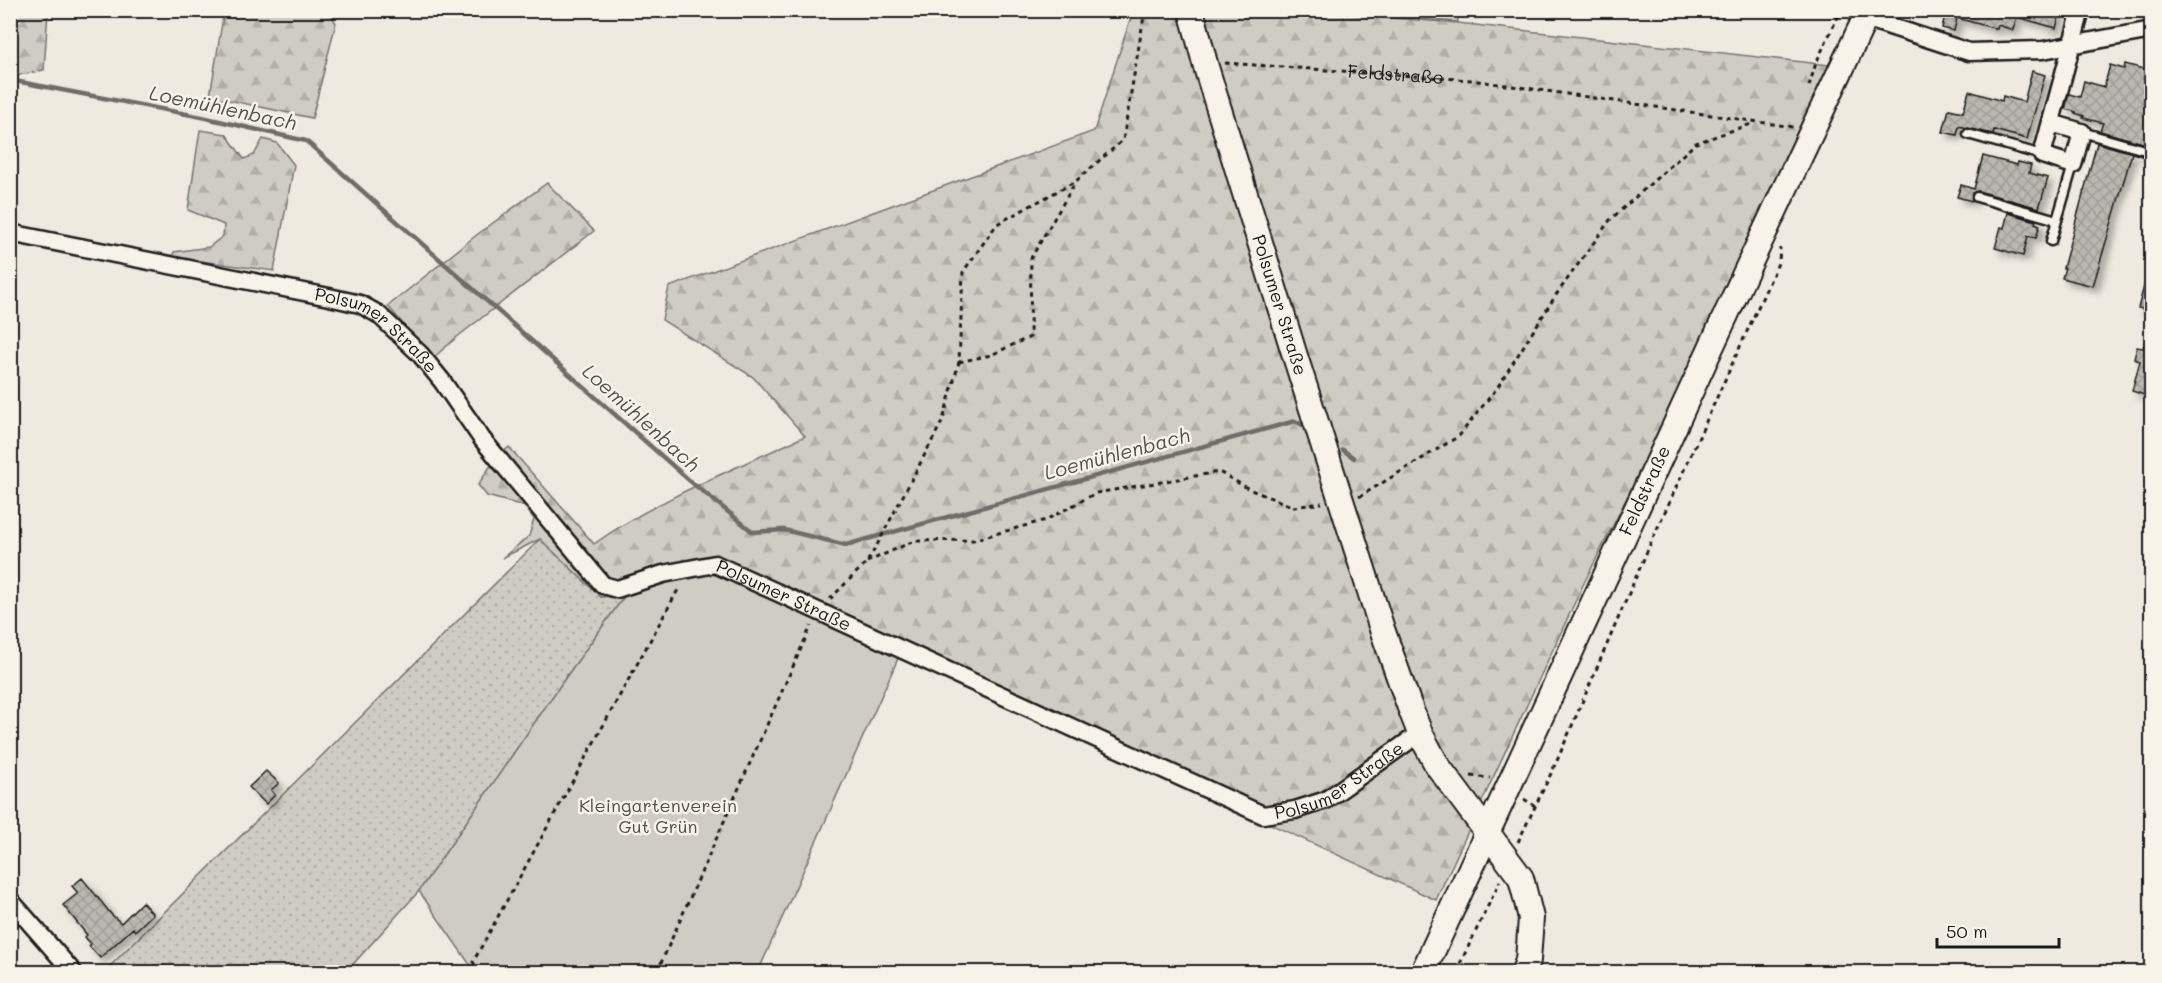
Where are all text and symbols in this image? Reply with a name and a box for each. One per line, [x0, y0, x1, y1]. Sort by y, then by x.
street label: Feldstraße [1347, 58, 1445, 89]
water label: Loemühlenbach [147, 79, 299, 135]
street label: Polsumer Straße [1247, 231, 1313, 378]
street label: Polsumer Straße [313, 281, 444, 377]
water label: Loemühlenbach [577, 358, 706, 477]
water label: Loemühlenbach [1041, 421, 1192, 485]
street label: Feldstraße [1613, 441, 1675, 539]
street label: Polsumer Straße [713, 553, 855, 636]
street label: Polsumer Straße [1273, 736, 1408, 824]
park label: Kleingartenverein Gut Grün [579, 793, 737, 838]
scale bar [1937, 911, 2058, 949]
text: 50 m [1946, 919, 1988, 943]

